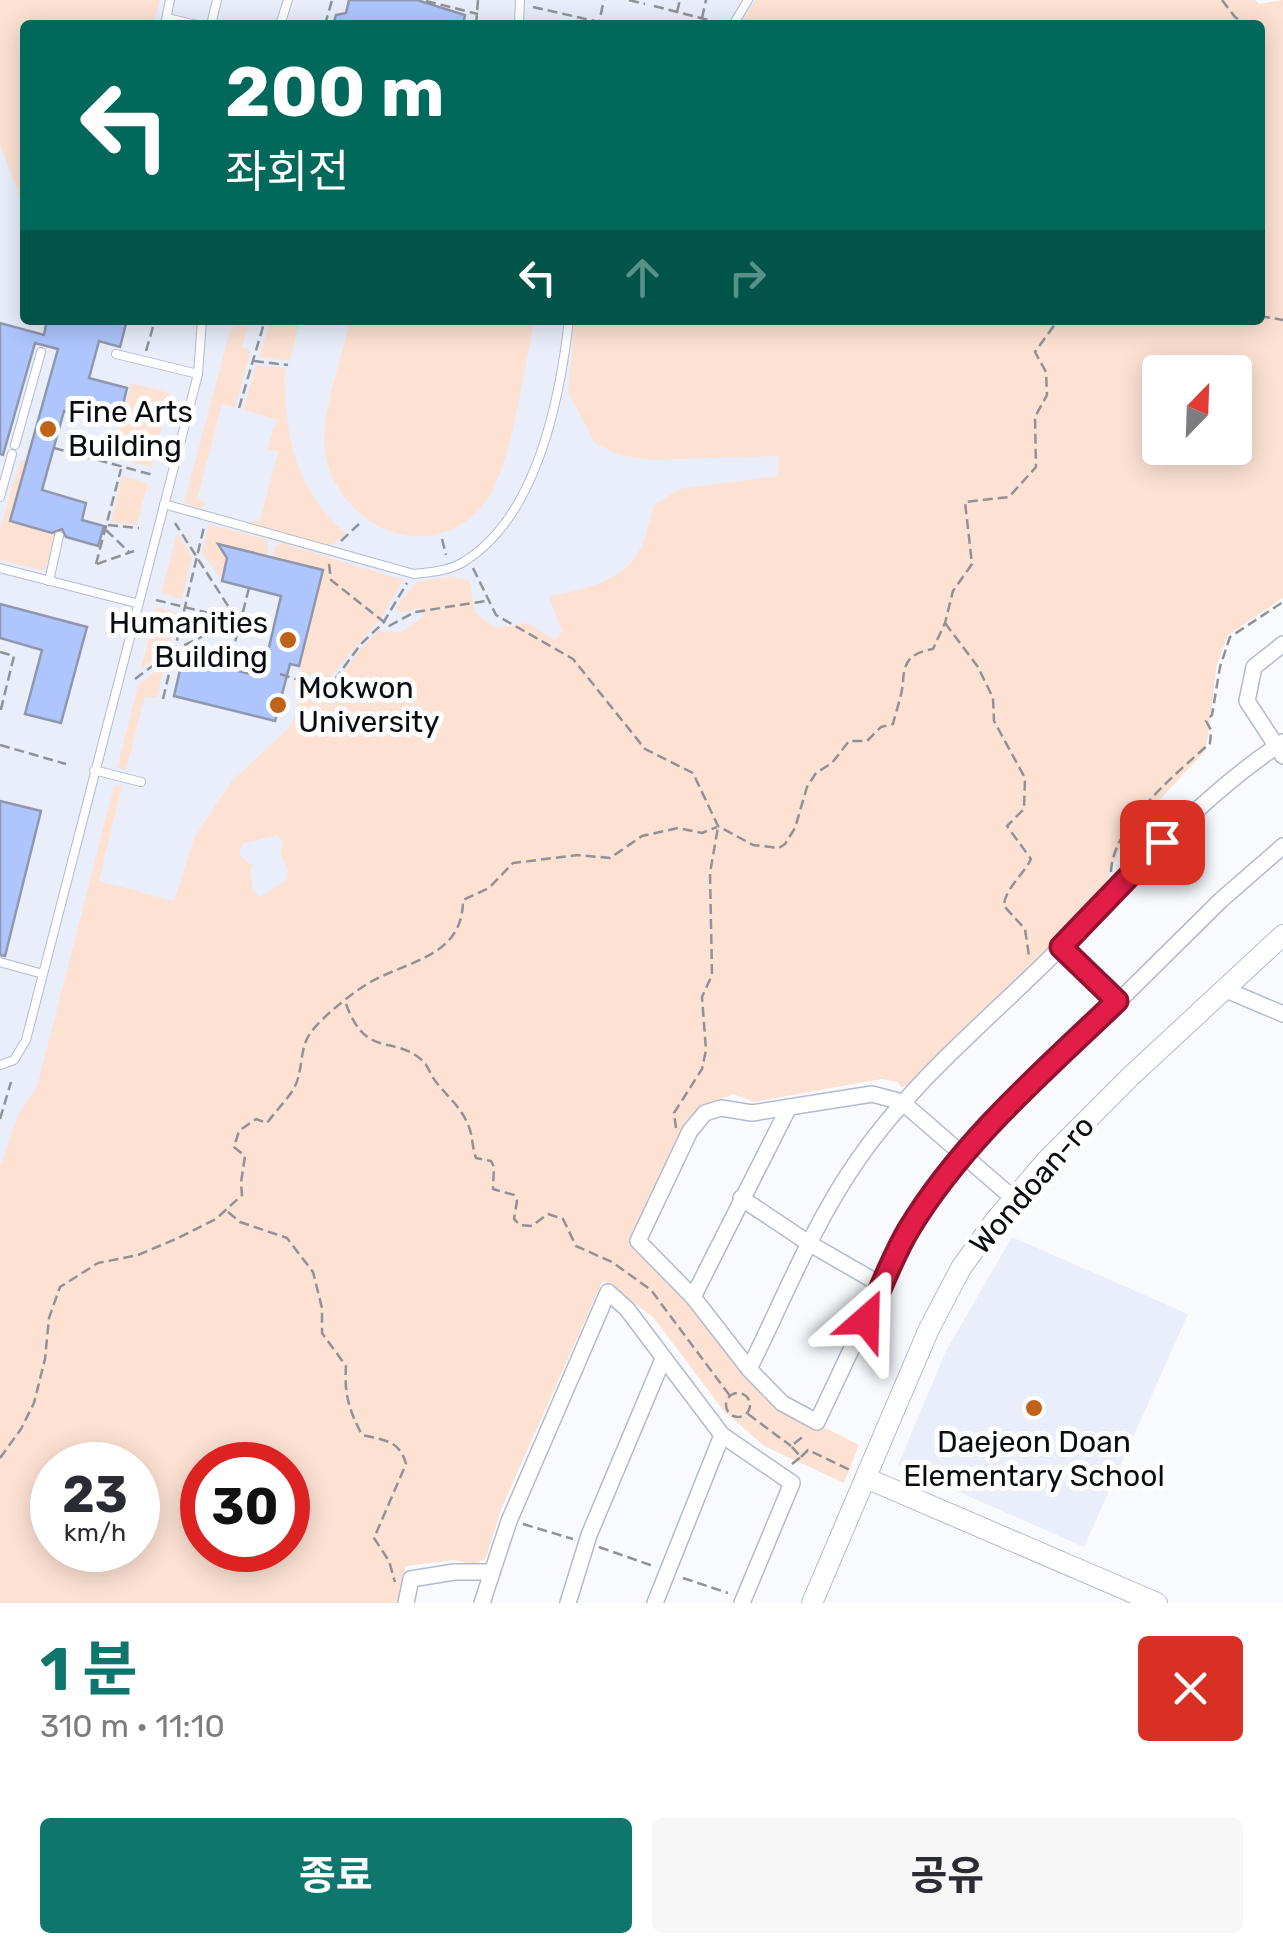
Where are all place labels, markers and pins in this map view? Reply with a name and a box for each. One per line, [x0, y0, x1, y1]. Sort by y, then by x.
place label: Fine Arts Building [68, 394, 193, 464]
marker: Fine Arts Building [37, 418, 59, 440]
place label: Humanities Building [109, 605, 268, 675]
marker: Humanities Building [277, 629, 299, 651]
place label: Mokwon University [298, 670, 440, 740]
marker: Mokwon University [267, 694, 289, 716]
pin [1120, 800, 1205, 885]
marker: Daejeon Doan Elementary School [1023, 1397, 1045, 1419]
place label: Daejeon Doan Elementary School [903, 1424, 1165, 1494]

